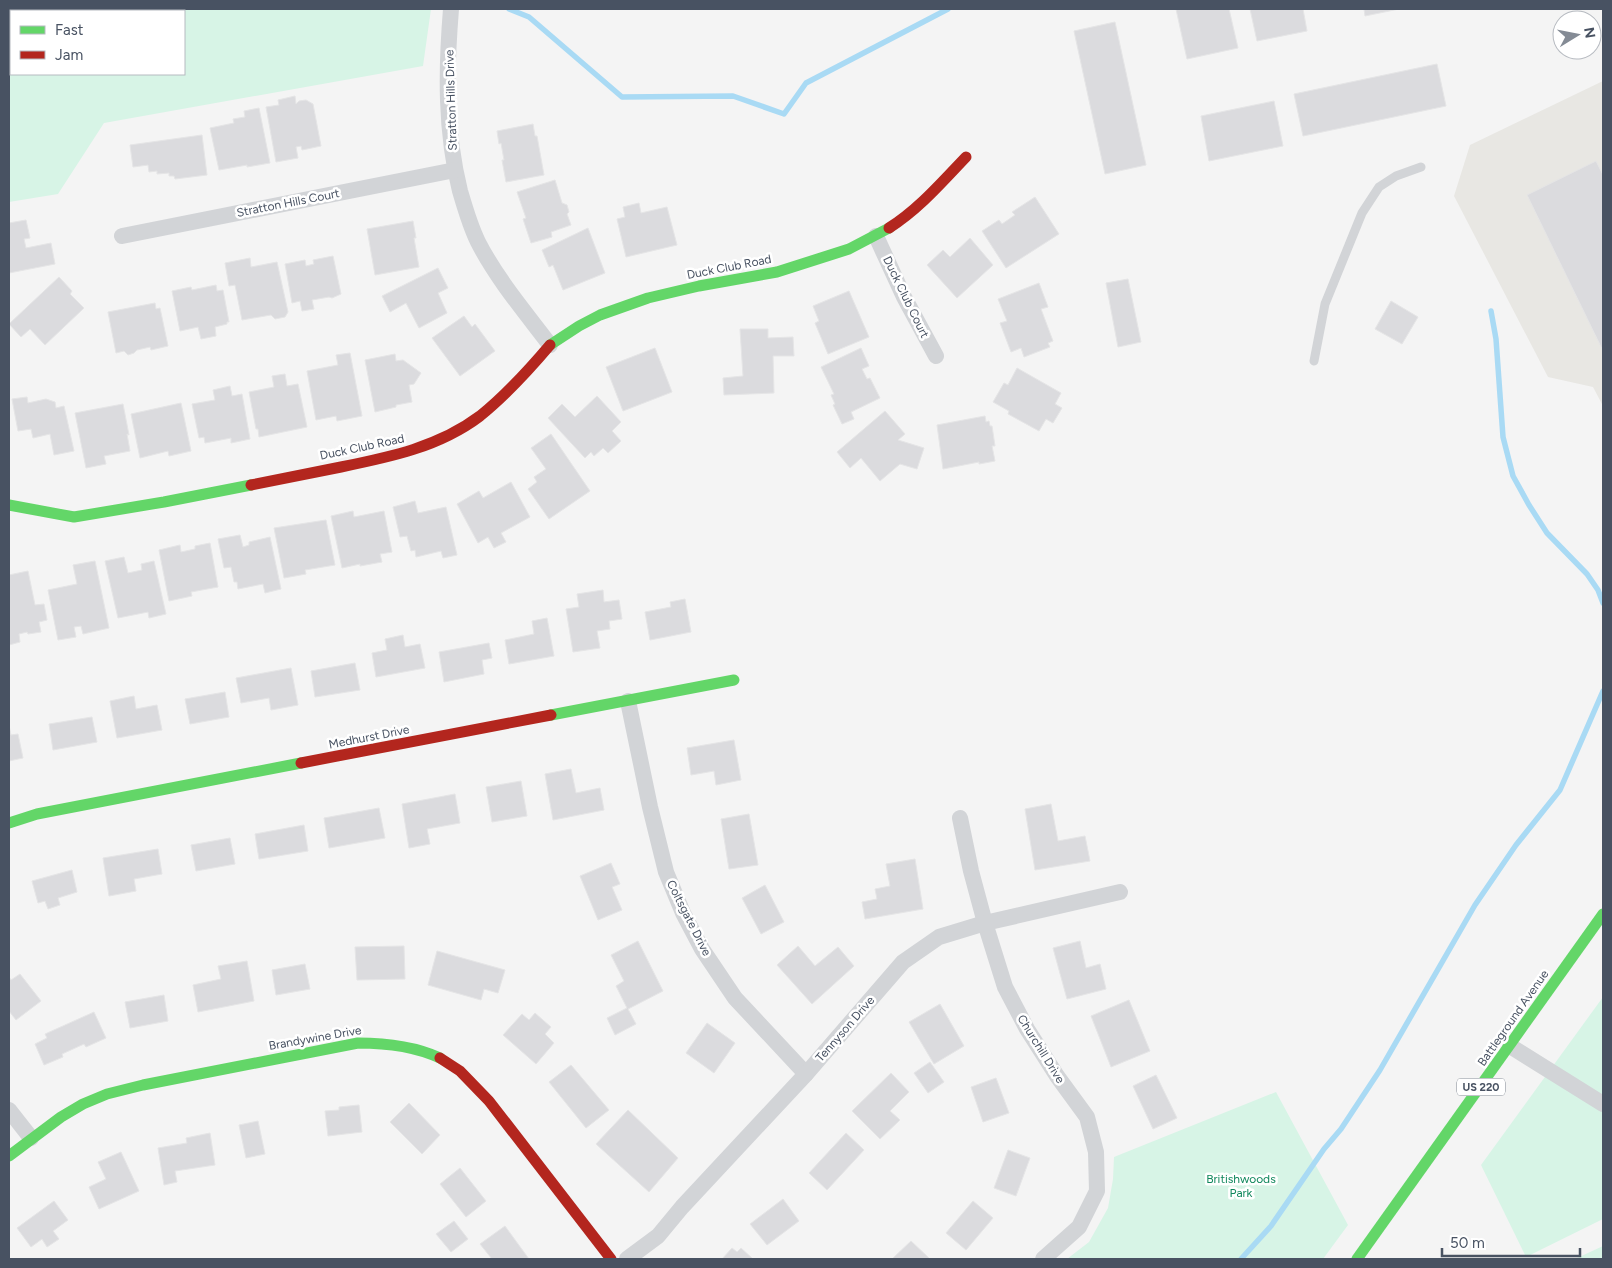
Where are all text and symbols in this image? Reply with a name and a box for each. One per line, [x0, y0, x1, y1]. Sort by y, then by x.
legend [10, 10, 185, 75]
north arrow [1552, 10, 1602, 60]
text: Fast [55, 21, 84, 39]
text: N [1580, 26, 1599, 40]
text: Jam [55, 46, 83, 64]
street label: Stratton Hills Drive [442, 49, 460, 151]
street label: Stratton Hills Court [235, 186, 341, 220]
street label: Duck Club Road [686, 252, 772, 282]
street label: Duck Club Court [880, 254, 932, 341]
street label: Duck Club Road [319, 431, 405, 463]
street label: Medhurst Drive [327, 722, 411, 752]
street label: Coltsgate Drive [664, 878, 714, 959]
street label: Battleground Avenue [1475, 967, 1552, 1069]
street label: Tennyson Drive [813, 993, 877, 1065]
street label: Churchill Drive [1014, 1012, 1068, 1086]
street label: Brandywine Drive [268, 1023, 363, 1053]
road number: US 220 [1457, 1078, 1505, 1096]
park label: Britishwoods Park [1206, 1172, 1276, 1200]
scale bar [1442, 1226, 1580, 1258]
text: 50 m [1450, 1234, 1485, 1252]

